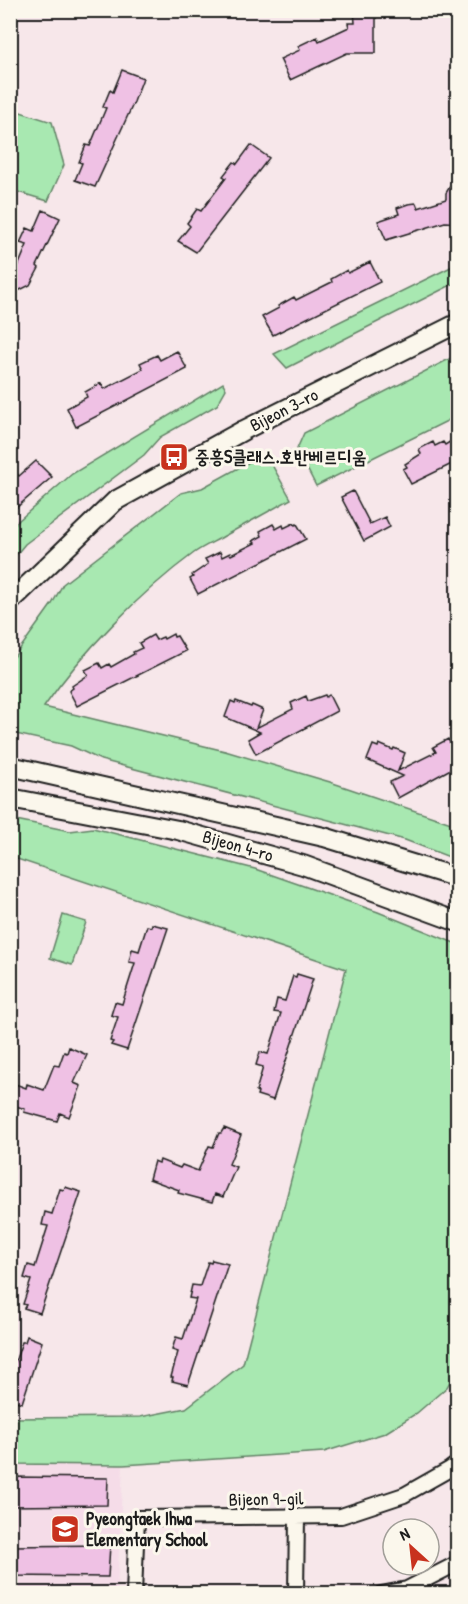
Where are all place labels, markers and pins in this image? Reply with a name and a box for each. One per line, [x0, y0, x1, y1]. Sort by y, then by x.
bus stop icon: 중흥S클래스.호반베르디움 [158, 441, 190, 473]
place label: 중흥S클래스.호반베르디움 [195, 444, 366, 469]
place label: Pyeongtaek Ihwa Elementary School [86, 1506, 209, 1553]
school or university icon: Pyeongtaek Ihwa Elementary School [49, 1513, 81, 1545]

